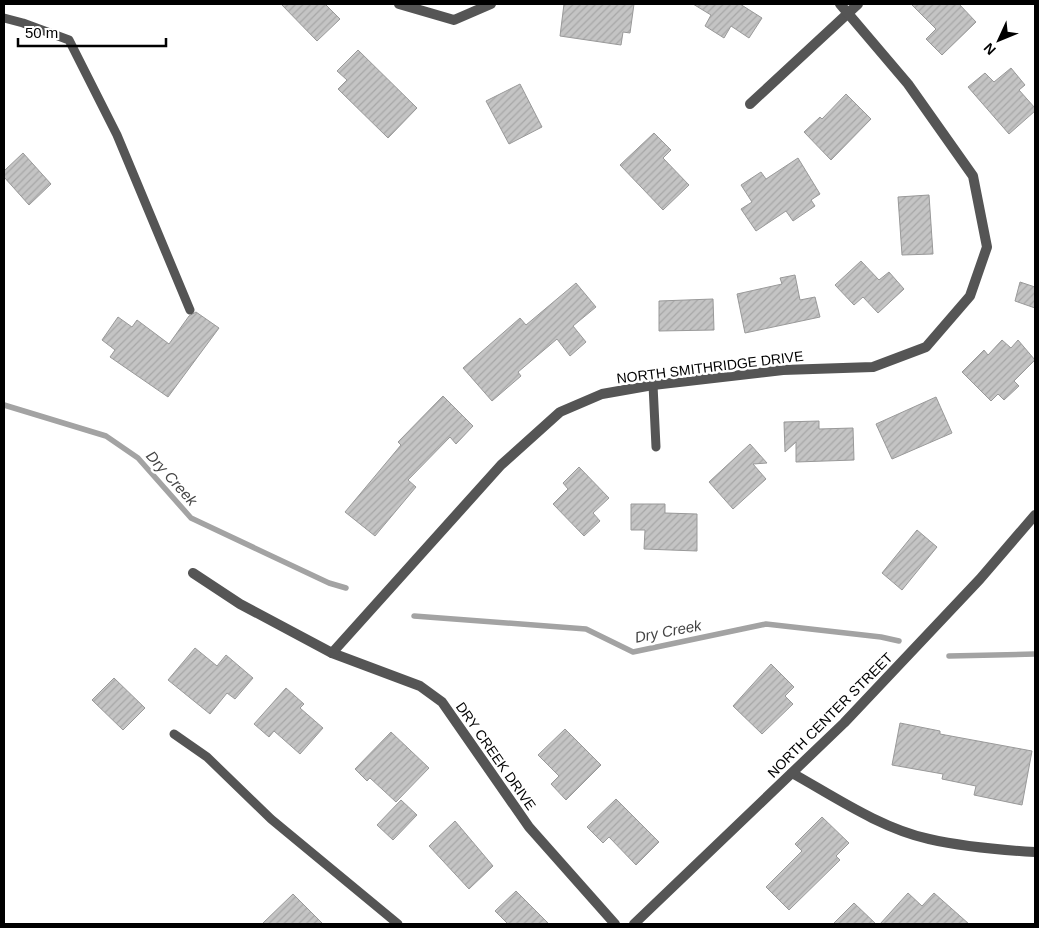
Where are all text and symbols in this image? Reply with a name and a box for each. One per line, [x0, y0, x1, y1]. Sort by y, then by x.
scale bar [18, 15, 165, 47]
north arrow [974, 15, 1024, 65]
text: 50 m [25, 24, 58, 41]
text: N [980, 40, 999, 58]
street label: NORTH SMITHRIDGE DRIVE [616, 348, 804, 386]
water label: Dry Creek [143, 447, 202, 510]
water label: Dry Creek [633, 616, 704, 646]
street label: NORTH CENTER STREET [764, 649, 896, 781]
street label: DRY CREEK DRIVE [453, 699, 539, 813]

